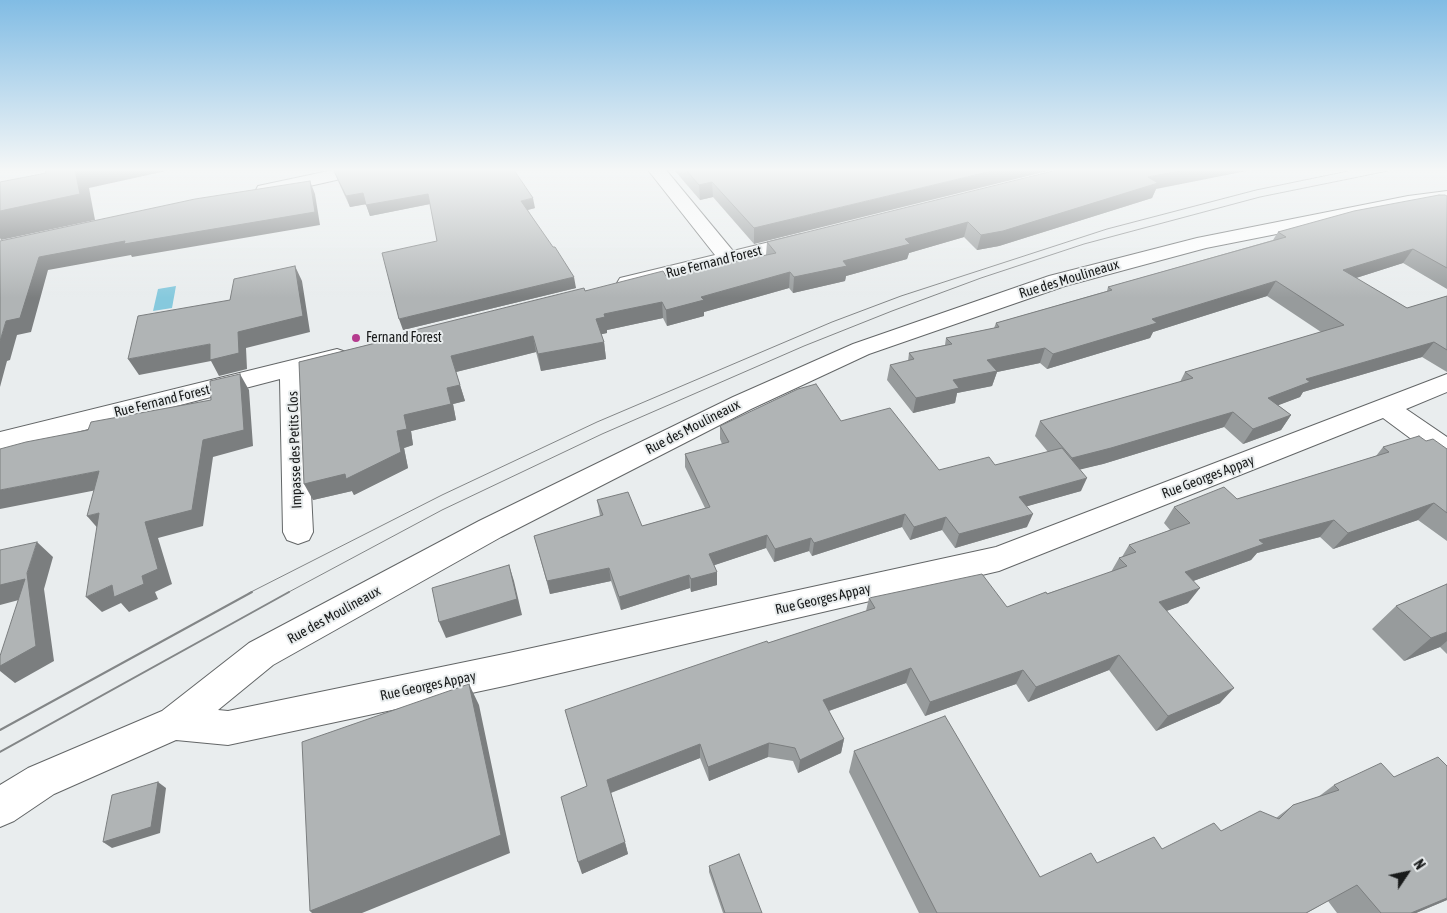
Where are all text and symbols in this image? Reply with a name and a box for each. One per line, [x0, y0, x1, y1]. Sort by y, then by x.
street label: Rue Fernand Forest [664, 242, 764, 282]
street label: Rue des Moulineaux [1017, 256, 1121, 302]
place label: Fernand Forest [366, 330, 442, 346]
marker: Fernand Forest [350, 332, 362, 344]
street label: Rue Fernand Forest [112, 381, 212, 421]
street label: Impasse des Petits Clos [285, 391, 305, 509]
street label: Rue des Moulineaux [643, 396, 743, 458]
street label: Rue Georges Appay [1160, 452, 1256, 502]
street label: Rue Georges Appay [774, 580, 872, 618]
street label: Rue des Moulineaux [285, 583, 383, 647]
street label: Rue Georges Appay [379, 668, 477, 704]
north arrow [1382, 848, 1432, 898]
text: N [1410, 857, 1428, 873]

